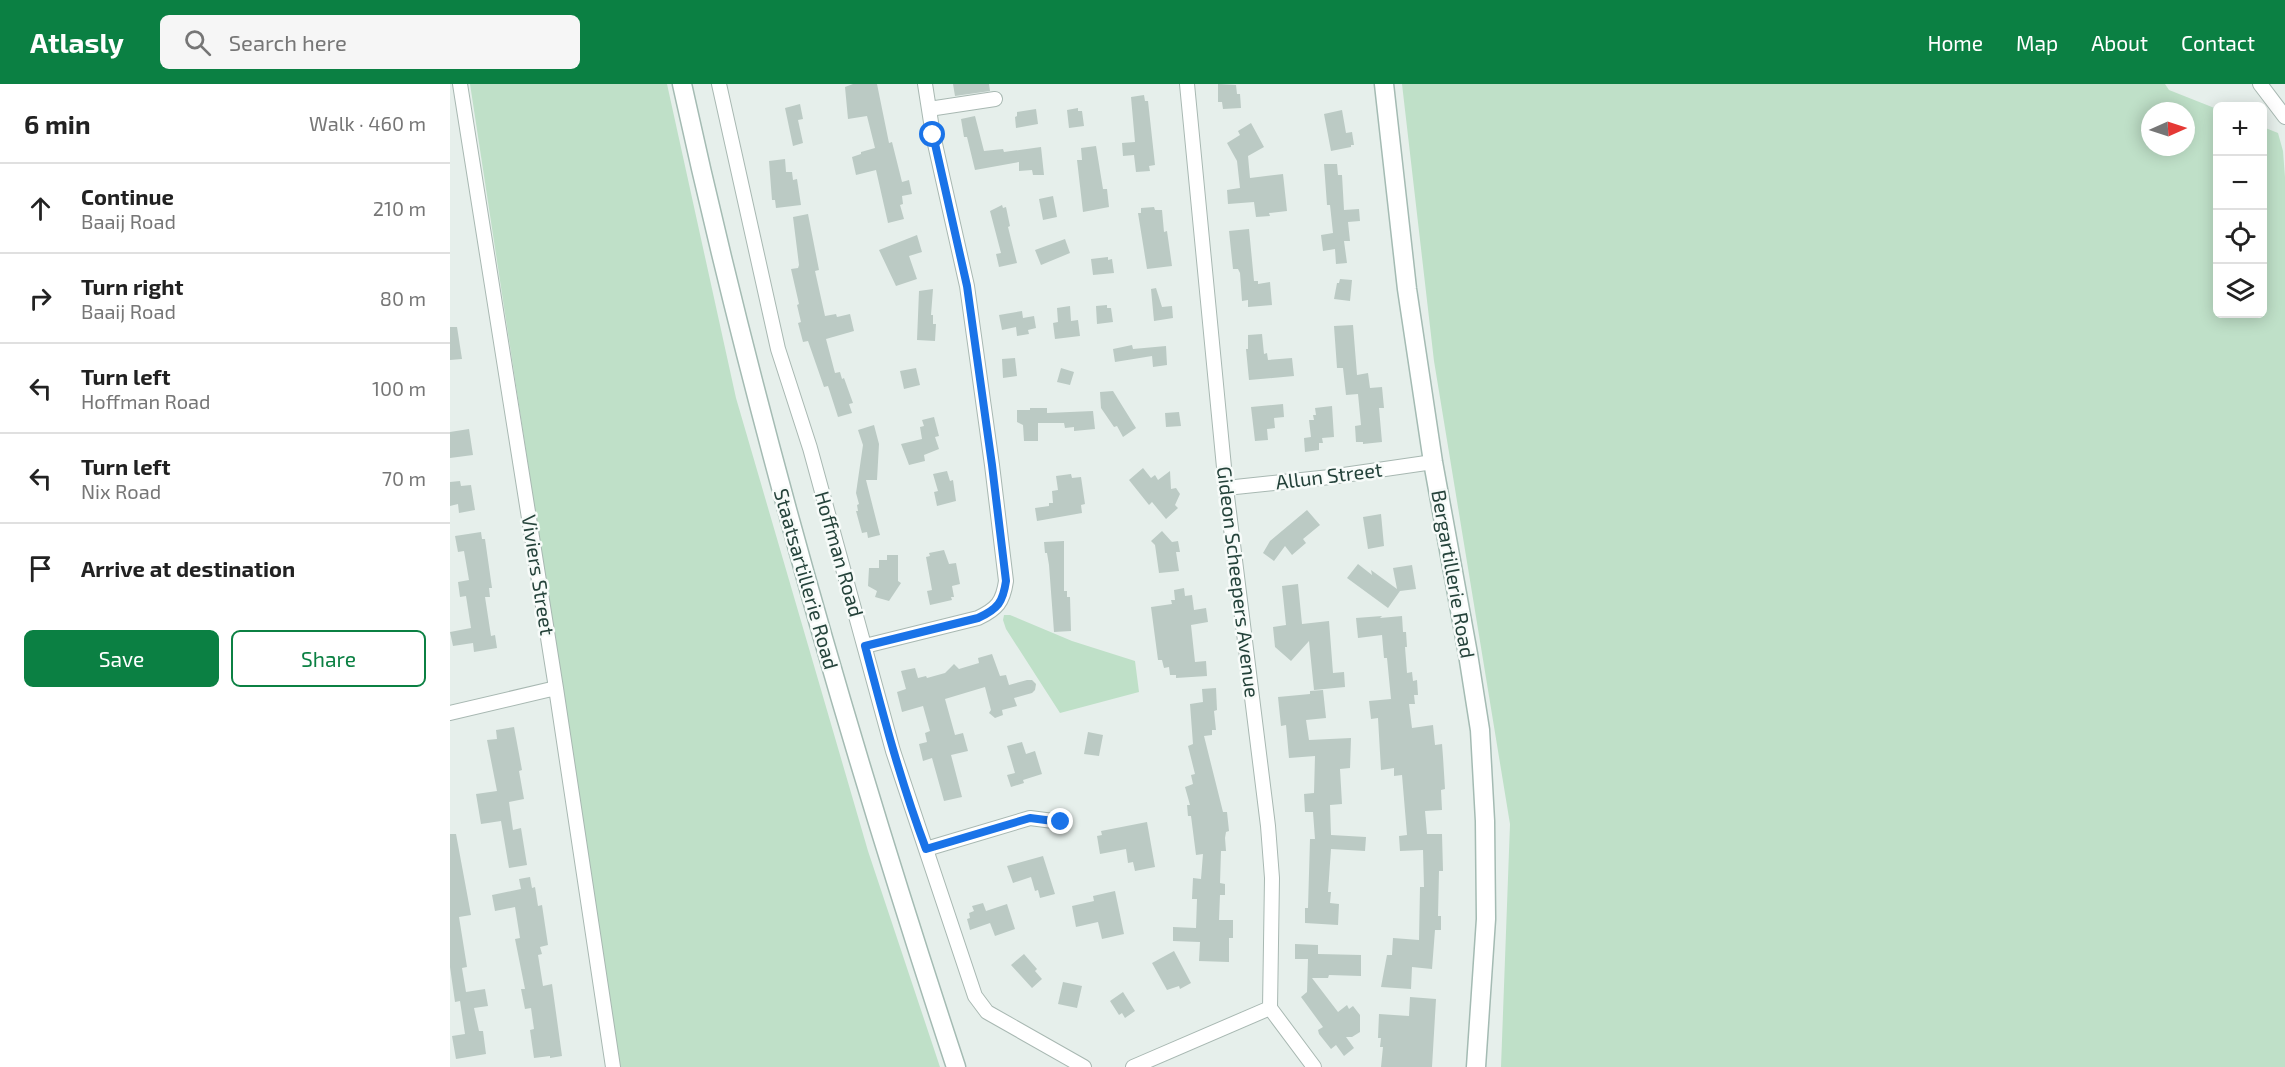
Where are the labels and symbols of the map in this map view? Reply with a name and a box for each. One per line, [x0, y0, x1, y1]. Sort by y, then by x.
north arrow [2141, 102, 2195, 156]
route start [919, 121, 945, 147]
street label: Allun Street [1274, 457, 1384, 493]
street label: Gideon Scheepers Avenue [1213, 465, 1265, 699]
street label: Staatsartillerie Road [770, 486, 844, 672]
street label: Hoffman Road [811, 488, 869, 619]
street label: Bergartillerie Road [1427, 488, 1481, 660]
street label: Viviers Street [518, 513, 560, 637]
route end [1047, 808, 1073, 834]

